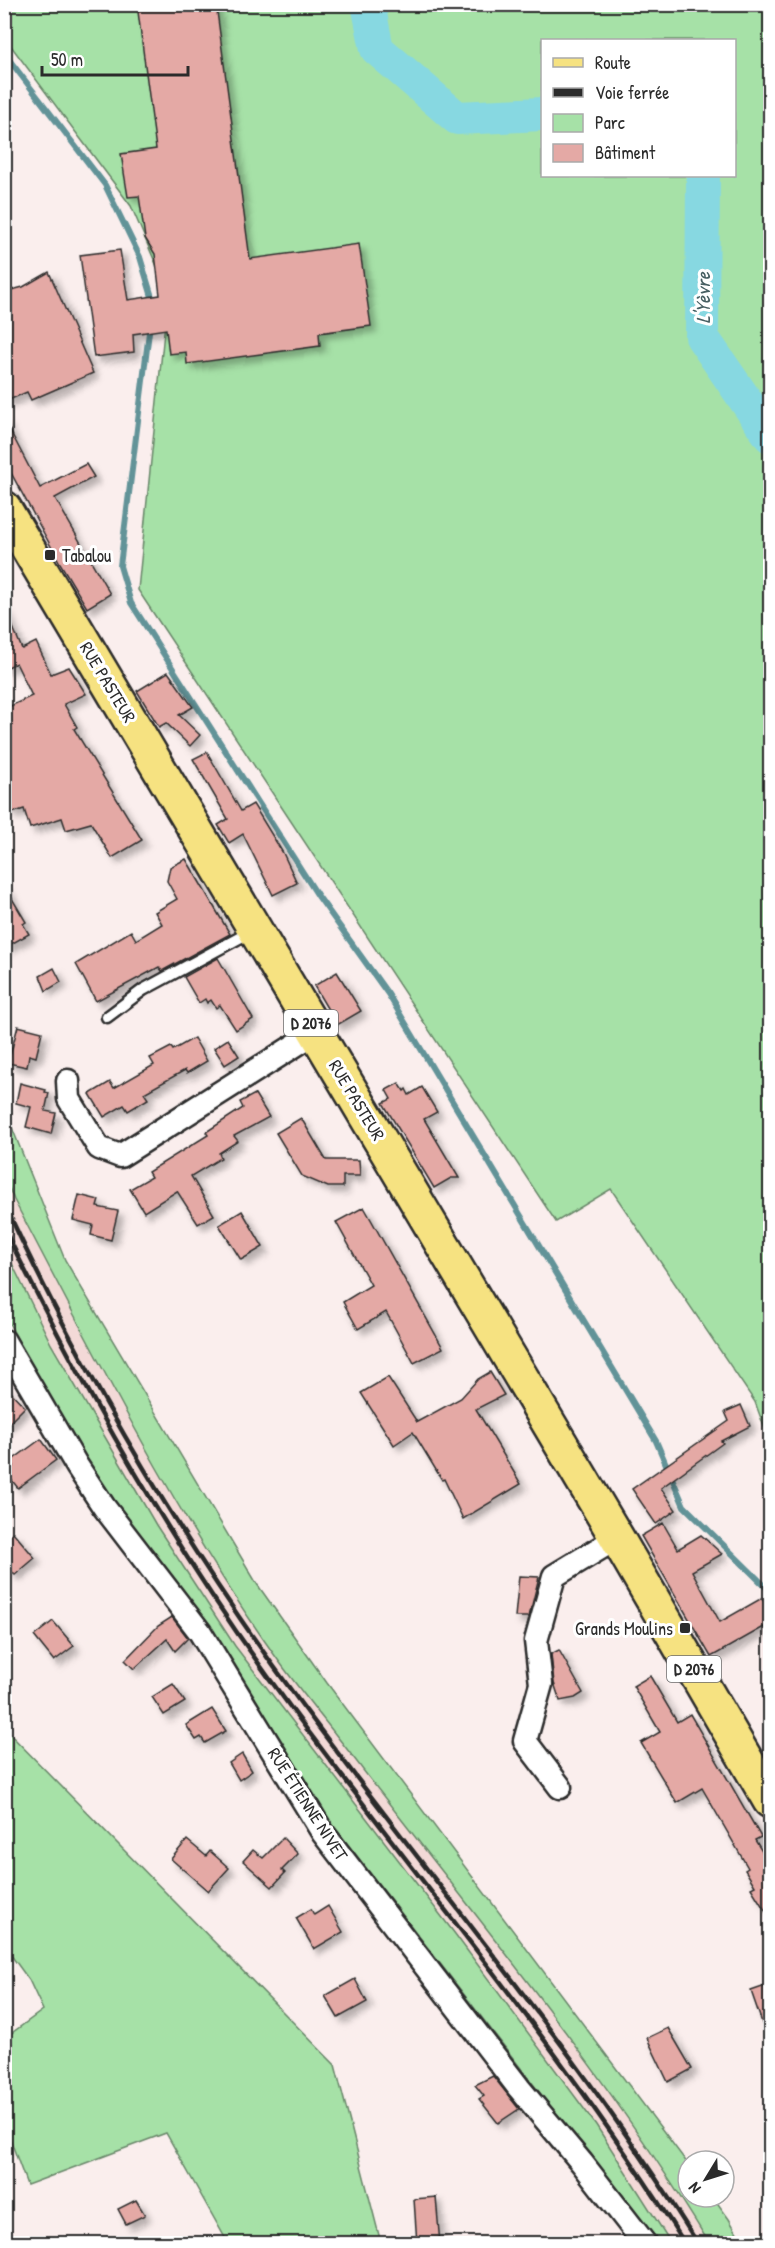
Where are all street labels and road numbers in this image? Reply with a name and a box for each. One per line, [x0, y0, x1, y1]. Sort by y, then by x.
street label: RUE PASTEUR [74, 637, 142, 727]
road number: D 2076 [284, 1010, 338, 1036]
street label: RUE PASTEUR [323, 1055, 391, 1145]
road number: D 2076 [667, 1656, 721, 1682]
street label: RUE ÉTIENNE NIVET [262, 1743, 354, 1866]

